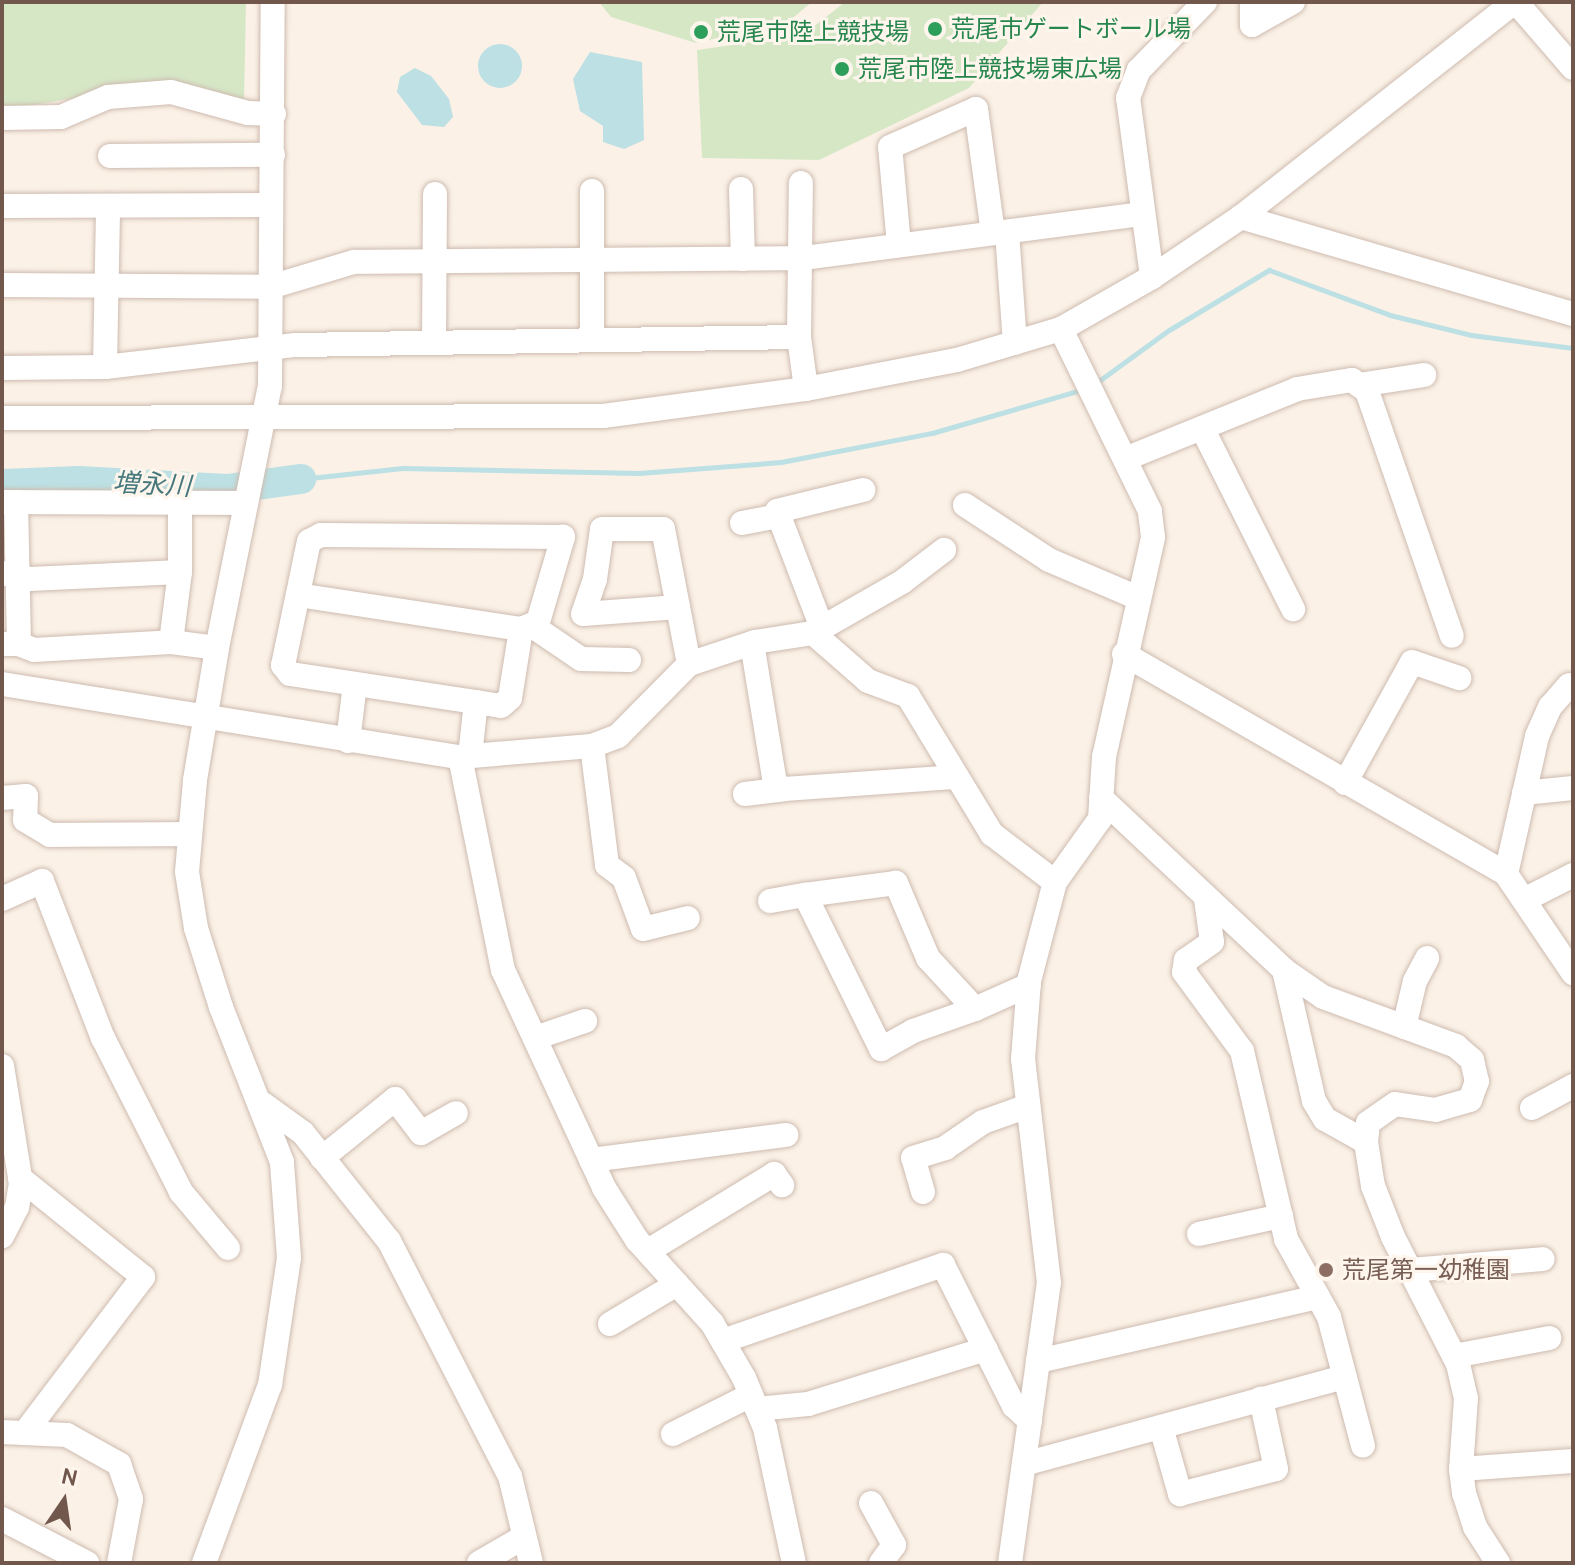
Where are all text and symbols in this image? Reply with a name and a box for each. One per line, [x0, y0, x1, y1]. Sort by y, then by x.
place label: 荒尾市ゲートボール場 [951, 15, 1191, 43]
place label: 荒尾市陸上競技場 [717, 18, 909, 46]
marker: 荒尾市ゲートボール場 [926, 20, 944, 38]
marker: 荒尾市陸上競技場 [692, 23, 710, 41]
place label: 荒尾市陸上競技場東広場 [858, 55, 1122, 83]
marker: 荒尾市陸上競技場東広場 [833, 60, 851, 78]
water label: 増永川 [112, 467, 192, 503]
place label: 荒尾第一幼稚園 [1342, 1256, 1510, 1284]
marker: 荒尾第一幼稚園 [1317, 1261, 1335, 1279]
north arrow [24, 1461, 104, 1541]
text: N [59, 1462, 80, 1492]

